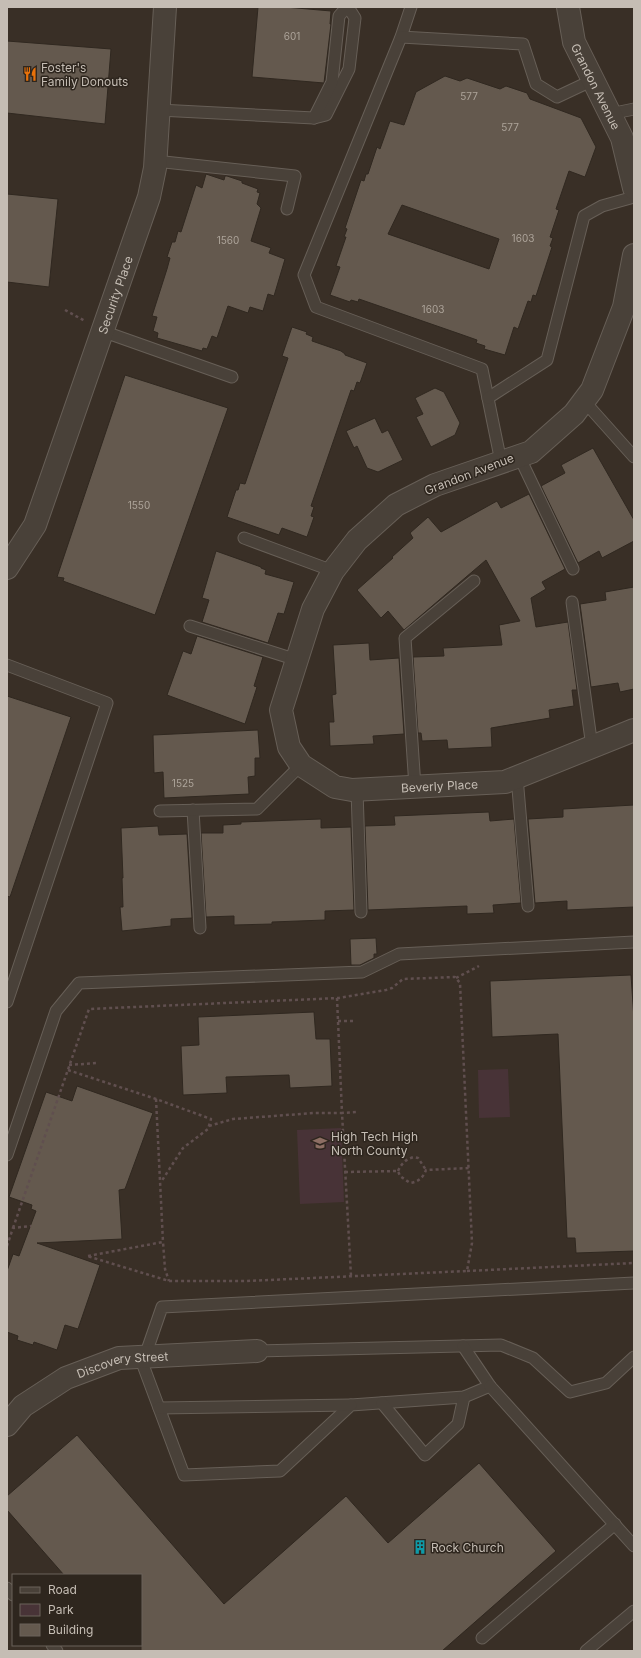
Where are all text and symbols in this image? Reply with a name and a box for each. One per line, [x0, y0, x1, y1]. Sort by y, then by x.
house number: 601 [284, 30, 300, 42]
street label: Grandon Avenue [568, 41, 624, 132]
place label: Foster's Family Donouts [41, 60, 128, 89]
restaurant icon: Foster's Family Donouts [22, 66, 38, 82]
house number: 577 [460, 90, 478, 102]
house number: 577 [501, 121, 519, 133]
house number: 1603 [512, 232, 534, 244]
house number: 1560 [217, 234, 239, 246]
street label: Security Place [94, 254, 136, 336]
house number: 1603 [422, 303, 444, 315]
street label: Grandon Avenue [422, 450, 516, 498]
house number: 1550 [128, 499, 150, 511]
street label: Beverly Place [401, 776, 478, 795]
house number: 1525 [172, 777, 194, 789]
place label: High Tech High North County [331, 1129, 418, 1158]
school or university icon: High Tech High North County [312, 1135, 328, 1151]
street label: Discovery Street [74, 1348, 169, 1381]
building icon: Rock Church [412, 1539, 428, 1555]
place label: Rock Church [431, 1540, 504, 1555]
legend [12, 1574, 142, 1646]
text: Road [48, 1582, 77, 1597]
text: Park [48, 1602, 74, 1617]
text: Building [48, 1622, 93, 1637]

